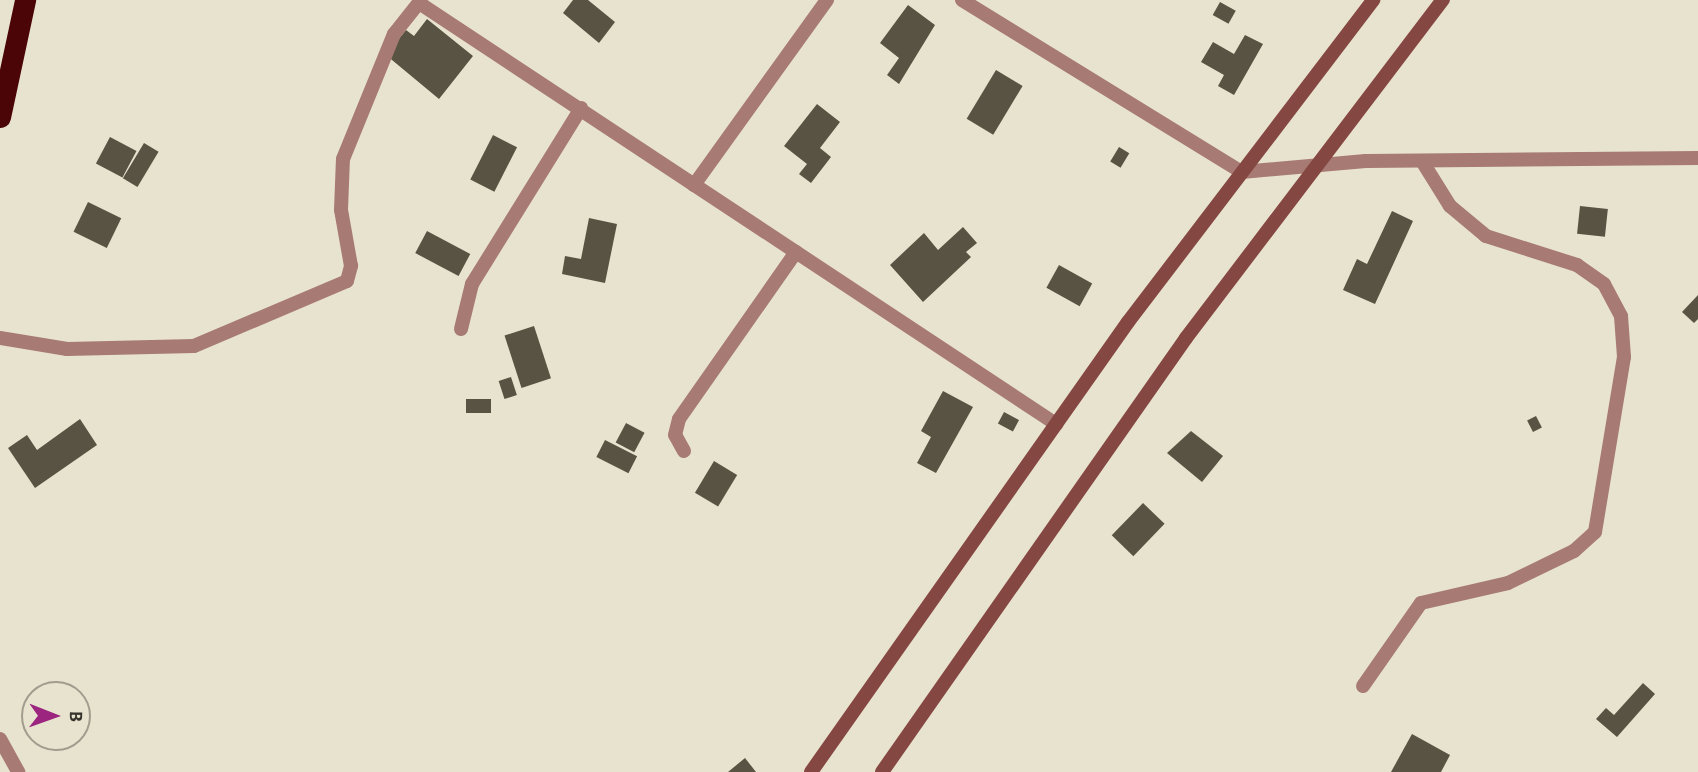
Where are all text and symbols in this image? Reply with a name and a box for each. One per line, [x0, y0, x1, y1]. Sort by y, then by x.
north arrow [21, 681, 91, 751]
text: B [66, 711, 85, 722]

